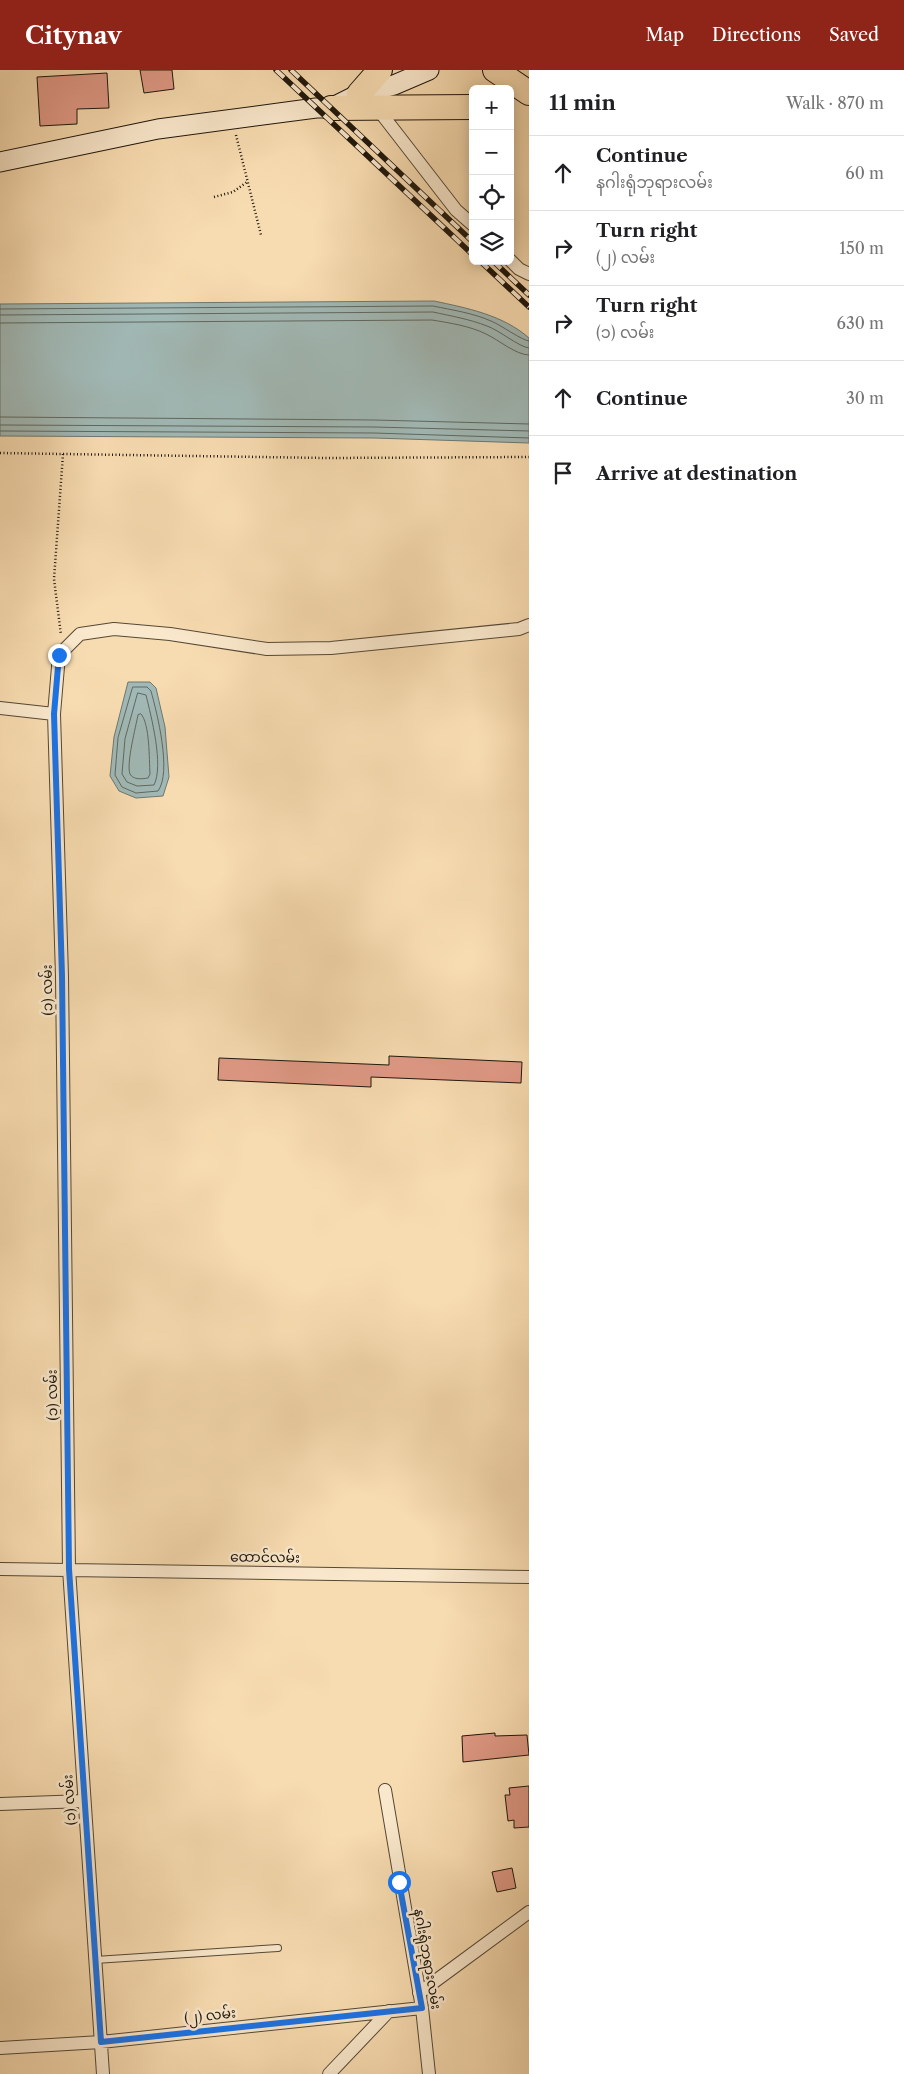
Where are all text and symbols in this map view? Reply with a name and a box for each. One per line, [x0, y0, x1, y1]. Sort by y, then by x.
text: Citynav [25, 21, 122, 50]
text: Map [645, 24, 684, 46]
text: Directions [712, 24, 801, 46]
text: Saved [829, 24, 879, 46]
map controls [469, 85, 514, 265]
button: + [469, 85, 514, 130]
text: 11 min [549, 90, 616, 115]
text: Walk · 870 m [786, 93, 884, 113]
button: − [469, 130, 514, 175]
text: Continue [596, 144, 688, 167]
icon: ahead [549, 159, 577, 187]
text: 60 m [845, 163, 884, 183]
text: နဂါးရုံဘုရားလမ်း [596, 172, 713, 192]
button: locate [469, 175, 514, 220]
text: Turn right [596, 219, 697, 242]
button: layers [469, 220, 514, 265]
icon: right [549, 234, 577, 262]
text: 150 m [839, 238, 884, 258]
text: (၂) လမ်း [596, 247, 655, 267]
text: Turn right [596, 294, 697, 317]
icon: right [549, 309, 577, 337]
text: 630 m [837, 313, 884, 333]
text: (၁) လမ်း [596, 322, 654, 342]
icon: ahead [549, 384, 577, 412]
text: Continue [596, 387, 688, 410]
text: 30 m [846, 388, 884, 408]
icon: arrive [549, 459, 577, 487]
text: Arrive at destination [596, 462, 797, 485]
route end [48, 644, 71, 667]
street label: (၁) လမ်း [37, 964, 56, 1016]
street label: (၁) လမ်း [42, 1369, 61, 1421]
street label: ထောင်လမ်း [230, 1546, 300, 1567]
street label: (၁) လမ်း [57, 1774, 80, 1826]
route start [388, 1871, 411, 1894]
street label: နဂါးရုံဘုရားလမ်း [407, 1907, 447, 2011]
street label: (၂) လမ်း [183, 2002, 237, 2030]

